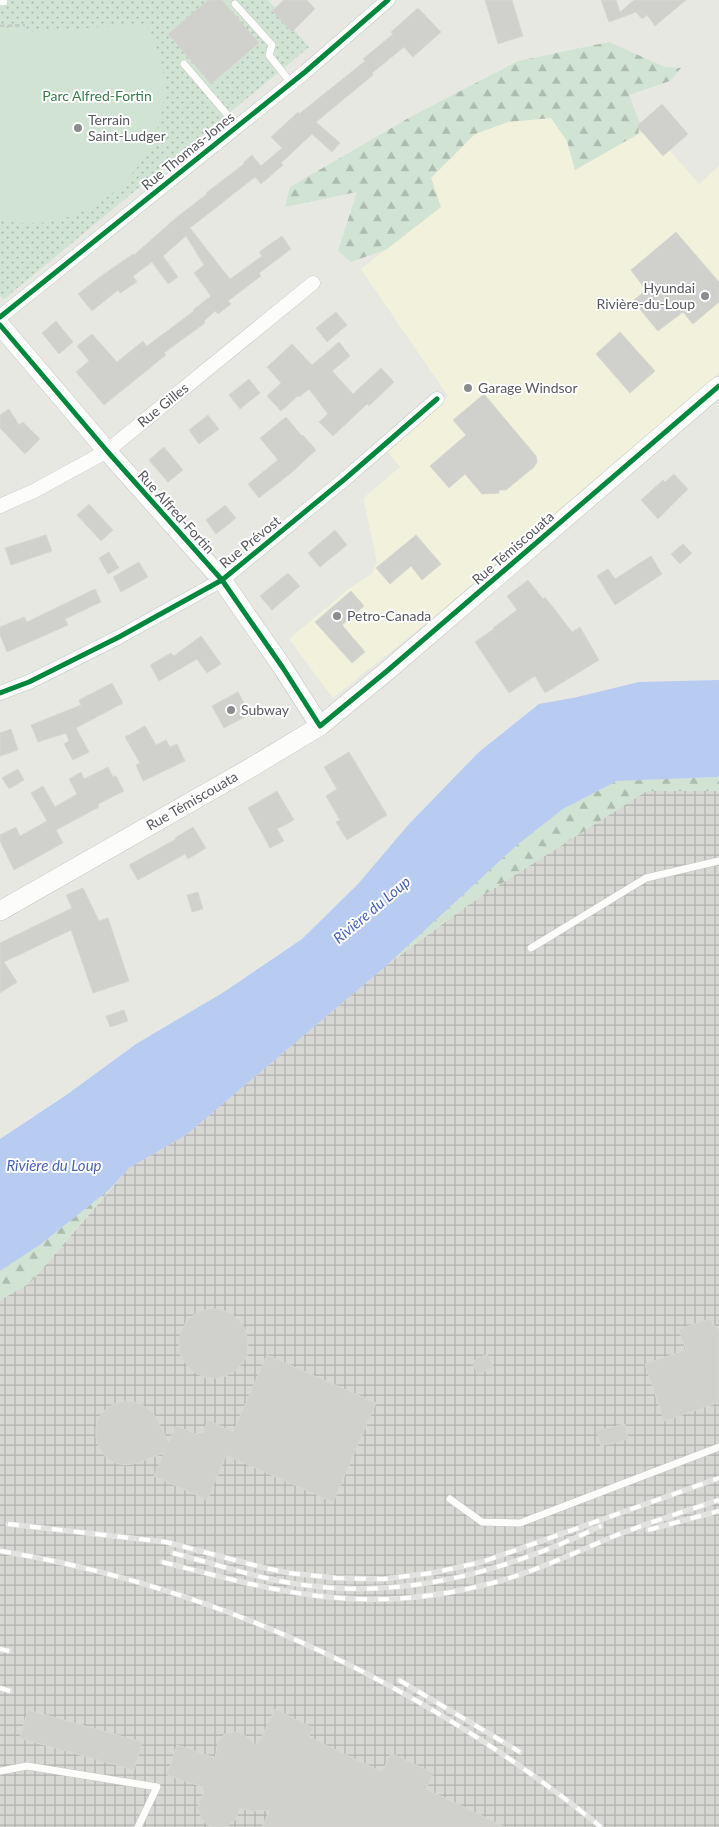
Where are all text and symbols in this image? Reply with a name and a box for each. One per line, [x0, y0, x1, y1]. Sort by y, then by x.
park label: Parc Alfred-Fortin [42, 87, 152, 104]
street label: Rue Thomas-Jones [138, 108, 238, 193]
place label: Terrain Saint-Ludger [88, 111, 166, 144]
marker: Terrain Saint-Ludger [72, 122, 84, 134]
place label: Hyundai Rivière-du-Loup [596, 279, 695, 312]
marker: Hyundai Rivière-du-Loup [699, 290, 711, 302]
street label: Rue Gilles [134, 379, 192, 430]
place label: Garage Windsor [478, 379, 578, 396]
marker: Garage Windsor [462, 382, 474, 394]
street label: Rue Alfred-Fortin [134, 466, 218, 557]
street label: Rue Témiscouata [468, 507, 557, 588]
street label: Rue Prévost [216, 512, 284, 571]
place label: Petro-Canada [347, 607, 431, 624]
marker: Petro-Canada [331, 610, 343, 622]
place label: Subway [241, 701, 290, 718]
marker: Subway [225, 704, 237, 716]
street label: Rue Témiscouata [143, 767, 241, 834]
water label: Rivière du Loup [329, 872, 414, 947]
water label: Rivière du Loup [6, 1156, 102, 1174]

